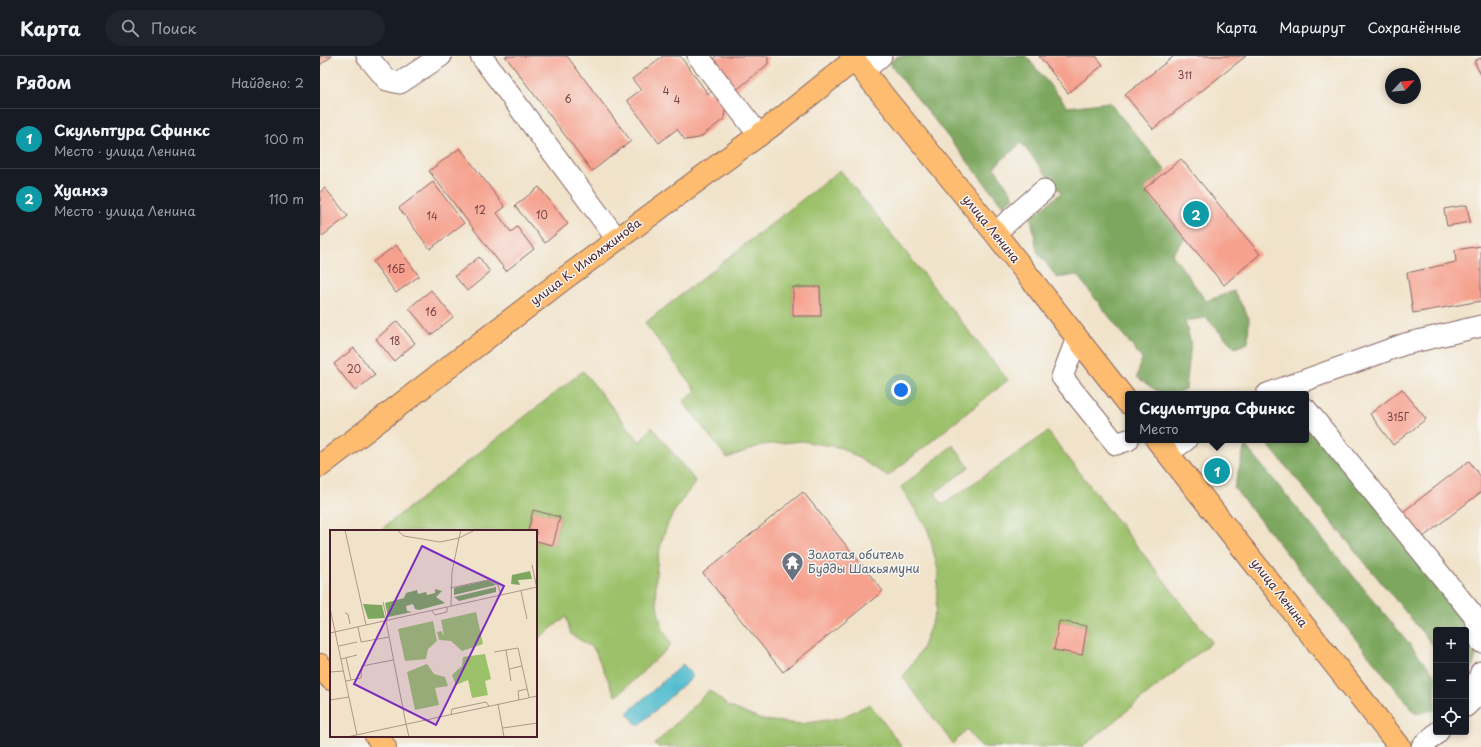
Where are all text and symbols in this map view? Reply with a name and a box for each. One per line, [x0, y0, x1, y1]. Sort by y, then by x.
search box [105, 10, 385, 46]
text: Карта [20, 14, 81, 42]
text: Поиск [151, 16, 196, 39]
icon: search [119, 17, 141, 39]
text: Карта [1216, 17, 1257, 38]
text: Маршрут [1279, 17, 1345, 38]
text: Сохранённые [1367, 17, 1461, 38]
house number: 311 [1178, 67, 1192, 82]
north arrow [1385, 68, 1421, 104]
text: Рядом [16, 69, 71, 95]
text: Найдено: 2 [231, 73, 304, 92]
house number: 4 [663, 83, 670, 98]
house number: 6 [564, 91, 572, 106]
house number: 4 [674, 92, 681, 107]
text: Скульптура Сфинкс [54, 118, 210, 141]
text: 1 [26, 129, 32, 148]
text: 100 m [264, 129, 304, 148]
text: Место · улица Ленина [54, 141, 196, 160]
text: Хуанхэ [54, 178, 108, 201]
text: 2 [24, 189, 34, 208]
text: 110 m [269, 189, 304, 208]
street label: улица Ленина [959, 190, 1025, 267]
pin: 2 [1183, 199, 1209, 229]
text: Место · улица Ленина [54, 201, 196, 220]
house number: 12 [474, 202, 486, 217]
house number: 10 [536, 207, 548, 222]
house number: 14 [426, 208, 438, 223]
street label: улица К. Илюмжинова [526, 213, 645, 309]
house number: 16Б [387, 261, 405, 276]
house number: 16 [425, 304, 437, 319]
house number: 18 [390, 333, 400, 348]
house number: 20 [347, 361, 361, 376]
your location [891, 380, 911, 400]
popup [1125, 391, 1309, 443]
text: Скульптура Сфинкс [1139, 396, 1295, 419]
house number: 315Г [1387, 409, 1410, 424]
text: Место [1139, 419, 1179, 438]
pin: 1 [1204, 456, 1230, 486]
inset map [330, 530, 537, 737]
place label: Золотая обитель Будды Шакьямуни [808, 545, 920, 577]
temple icon: Золотая обитель Будды Шакьямуни [780, 549, 806, 582]
street label: улица Ленина [1247, 554, 1313, 631]
map controls [1433, 627, 1469, 735]
button: + [1433, 627, 1469, 663]
button: − [1433, 663, 1469, 699]
button: locate [1433, 699, 1469, 735]

